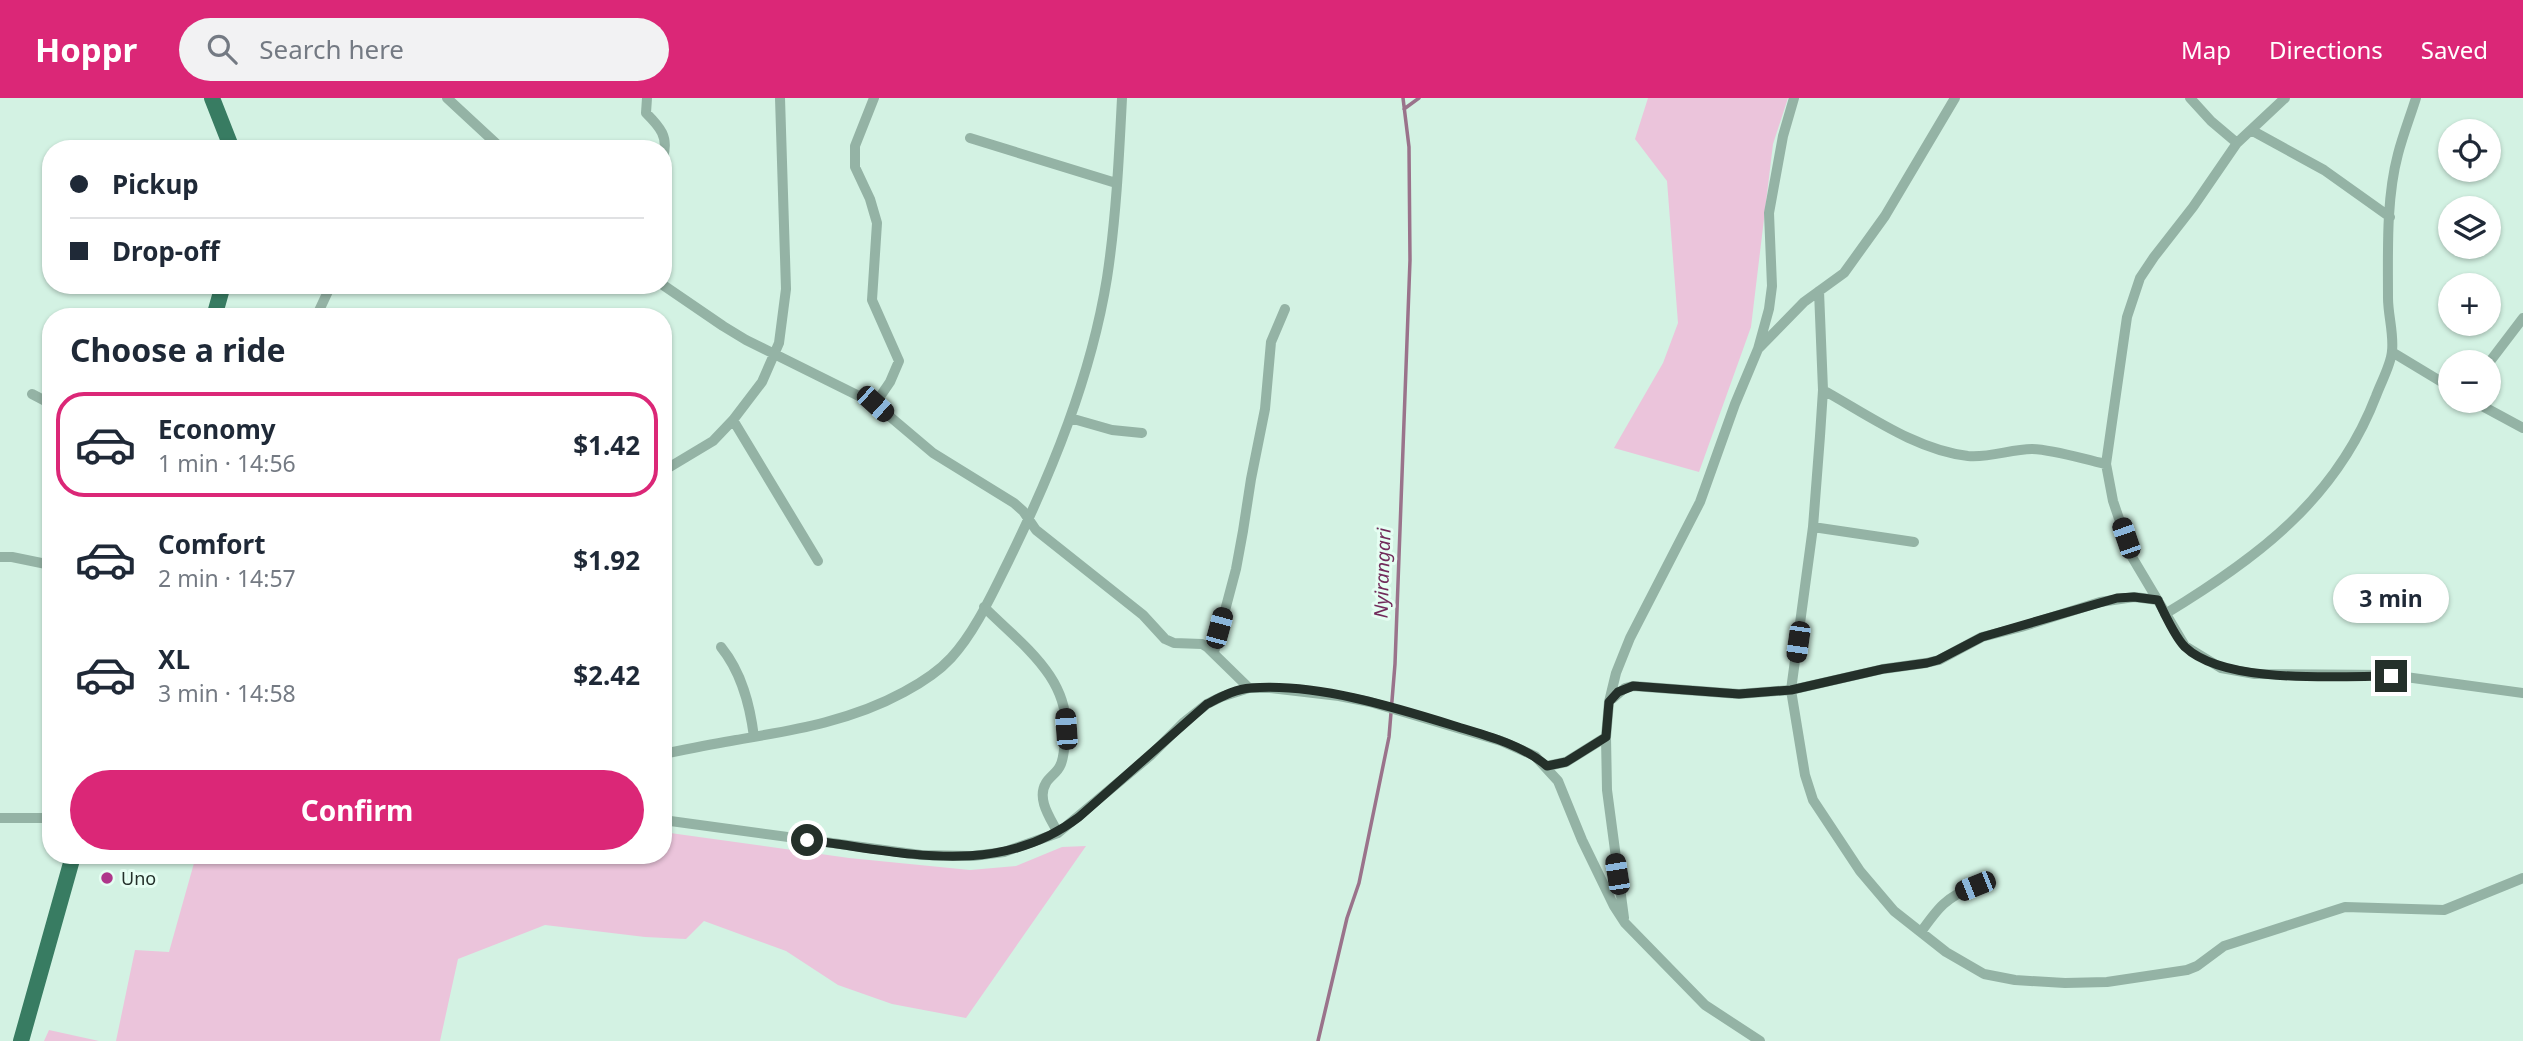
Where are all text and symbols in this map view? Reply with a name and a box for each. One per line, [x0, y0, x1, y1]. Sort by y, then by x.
search box [179, 18, 669, 81]
text: Hoppr [35, 27, 137, 72]
icon: search [203, 30, 241, 68]
text: Search here [259, 31, 404, 67]
text: Map [2181, 33, 2231, 66]
text: Directions [2269, 33, 2383, 66]
text: Saved [2421, 33, 2488, 66]
map controls [2438, 119, 2501, 413]
button: locate [2438, 119, 2501, 182]
text: Pickup [112, 166, 199, 202]
button: layers [2438, 196, 2501, 259]
text: Drop-off [112, 233, 219, 269]
button: + [2438, 273, 2501, 336]
text: Choose a ride [70, 328, 286, 371]
button: − [2438, 350, 2501, 413]
car [853, 382, 898, 426]
text: Economy [158, 411, 276, 447]
icon: car [74, 413, 137, 476]
text: $1.42 [573, 427, 640, 463]
text: 1 min · 14:56 [158, 447, 296, 479]
car [2110, 515, 2143, 561]
text: Comfort [158, 526, 266, 562]
water label: Nyirangari [1367, 526, 1397, 619]
icon: car [74, 528, 137, 591]
text: $1.92 [573, 542, 640, 578]
text: 2 min · 14:57 [158, 562, 296, 594]
callout: 3 min [2333, 574, 2449, 624]
text: 3 min [2359, 582, 2423, 614]
car [1204, 605, 1235, 651]
car [1785, 620, 1812, 664]
text: XL [158, 641, 190, 677]
icon: car [74, 643, 137, 706]
text: $2.42 [573, 657, 640, 693]
route end [2375, 660, 2407, 692]
text: 3 min · 14:58 [158, 677, 296, 709]
car [1055, 707, 1078, 751]
button: Confirm [70, 770, 644, 850]
route start [791, 824, 823, 856]
car [1604, 852, 1631, 896]
place label: Uno [121, 866, 156, 890]
car [1952, 868, 1999, 904]
marker: Uno [99, 870, 115, 886]

